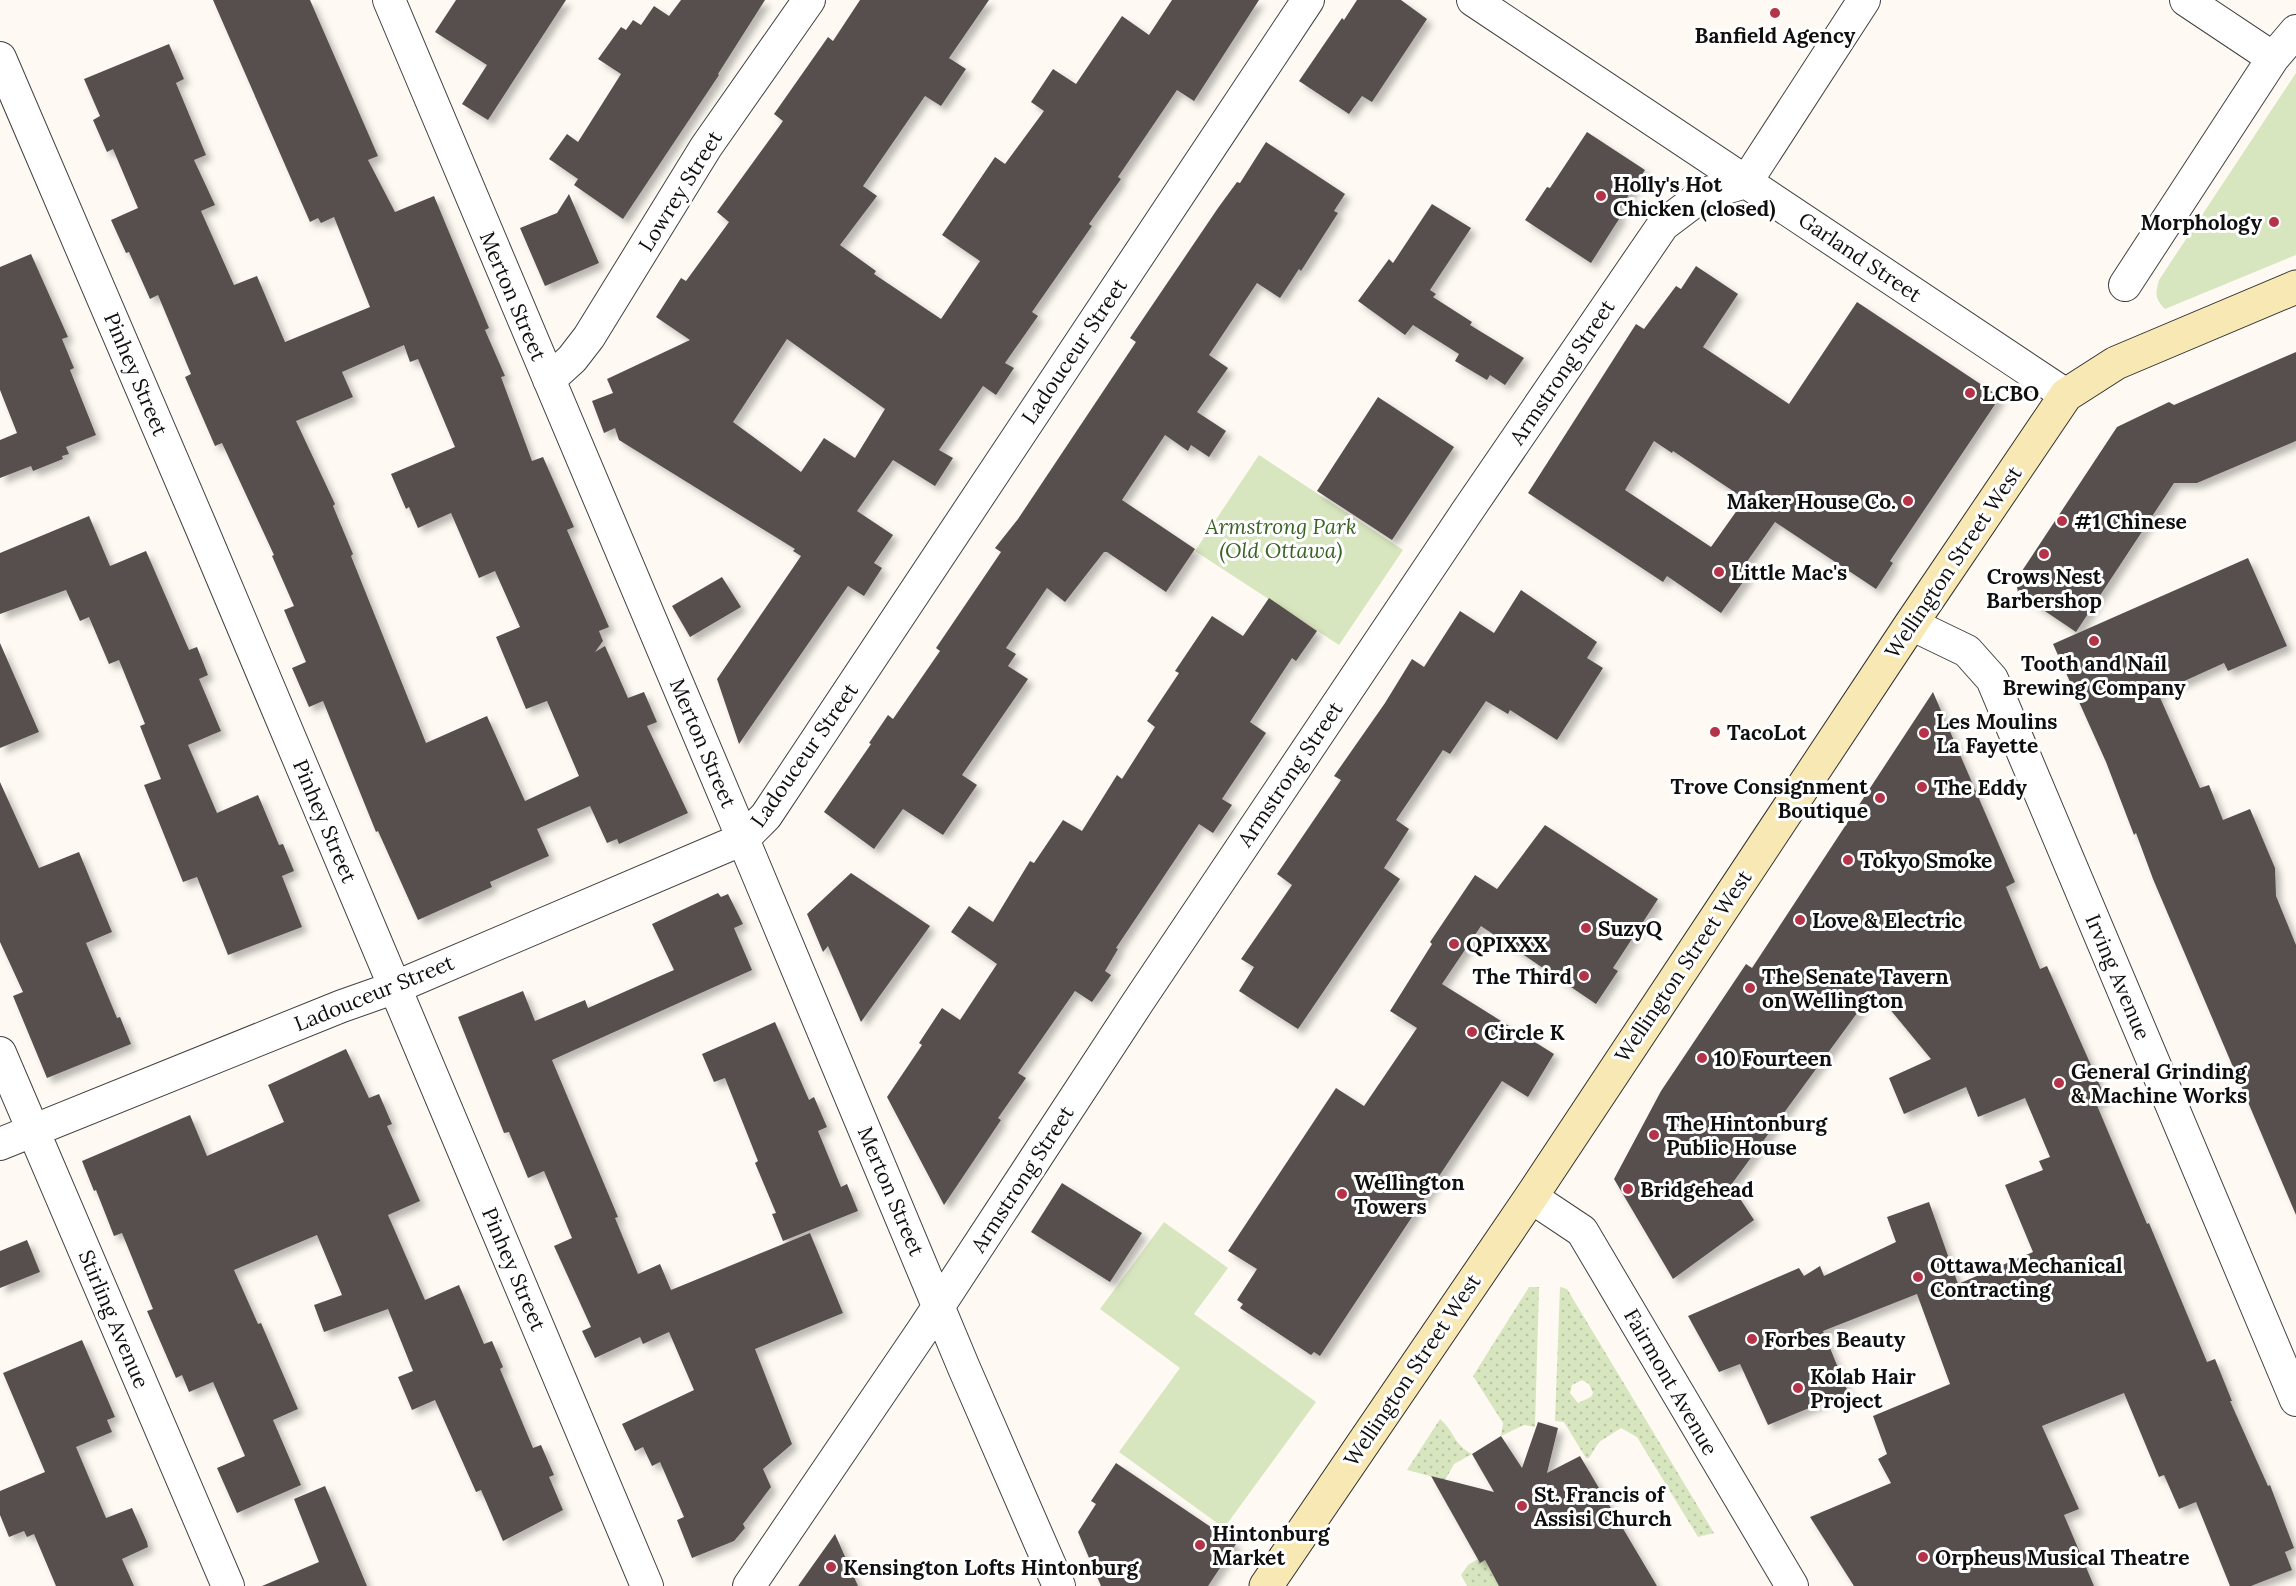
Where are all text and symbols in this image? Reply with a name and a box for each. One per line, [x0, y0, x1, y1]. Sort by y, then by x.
marker: Banfield Agency [1768, 6, 1782, 20]
place label: Banfield Agency [1695, 22, 1856, 49]
street label: Lowrey Street [632, 125, 728, 256]
place label: Holly's Hot Chicken (closed) [1613, 171, 1775, 222]
marker: Holly's Hot Chicken (closed) [1594, 189, 1608, 203]
street label: Garland Street [1793, 206, 1927, 309]
place label: Morphology [2140, 209, 2262, 236]
marker: Morphology [2267, 215, 2281, 229]
street label: Merton Street [474, 227, 553, 366]
street label: Ladouceur Street [1015, 272, 1133, 429]
street label: Armstrong Street [1503, 293, 1621, 451]
street label: Pinhey Street [98, 308, 174, 441]
place label: LCBO [1982, 380, 2039, 407]
marker: LCBO [1963, 386, 1977, 400]
street label: Wellington Street West [1879, 460, 2028, 663]
place label: Maker House Co. [1726, 488, 1896, 515]
marker: Maker House Co. [1901, 494, 1915, 508]
place label: #1 Chinese [2074, 508, 2187, 535]
park label: Armstrong Park (Old Ottawa) [1204, 513, 1357, 564]
marker: #1 Chinese [2055, 514, 2069, 528]
marker: Crows Nest Barbershop [2037, 547, 2051, 561]
place label: Little Mac's [1731, 559, 1847, 586]
place label: Crows Nest Barbershop [1986, 563, 2102, 614]
marker: Little Mac's [1712, 565, 1726, 579]
marker: Tooth and Nail Brewing Company [2087, 634, 2101, 648]
place label: Tooth and Nail Brewing Company [2002, 650, 2186, 701]
street label: Merton Street [664, 674, 743, 813]
street label: Ladouceur Street [744, 677, 864, 832]
street label: Armstrong Street [1231, 695, 1349, 853]
place label: Les Moulins La Fayette [1936, 708, 2058, 759]
place label: TacoLot [1727, 719, 1807, 746]
marker: TacoLot [1708, 725, 1722, 739]
marker: Les Moulins La Fayette [1917, 726, 1931, 740]
street label: Pinhey Street [287, 755, 363, 888]
place label: Trove Consignment Boutique [1670, 773, 1868, 824]
place label: The Eddy [1934, 774, 2027, 801]
marker: The Eddy [1915, 780, 1929, 794]
marker: Trove Consignment Boutique [1873, 791, 1887, 805]
place label: Tokyo Smoke [1860, 847, 1992, 874]
marker: Tokyo Smoke [1841, 853, 1855, 867]
street label: Wellington Street West [1609, 864, 1758, 1067]
place label: Love & Electric [1812, 907, 1962, 934]
street label: Irving Avenue [2079, 910, 2157, 1044]
marker: Love & Electric [1793, 913, 1807, 927]
place label: SuzyQ [1598, 915, 1663, 942]
marker: SuzyQ [1579, 921, 1593, 935]
place label: QPIXXX [1466, 931, 1548, 958]
marker: QPIXXX [1447, 937, 1461, 951]
street label: Ladouceur Street [290, 948, 459, 1037]
place label: The Third [1473, 963, 1572, 990]
place label: The Senate Tavern on Wellington [1762, 963, 1949, 1014]
marker: The Third [1577, 969, 1591, 983]
marker: The Senate Tavern on Wellington [1743, 981, 1757, 995]
place label: Circle K [1484, 1019, 1564, 1046]
marker: Circle K [1465, 1025, 1479, 1039]
place label: 10 Fourteen [1714, 1045, 1832, 1072]
marker: 10 Fourteen [1695, 1051, 1709, 1065]
place label: General Grinding & Machine Works [2071, 1058, 2248, 1109]
marker: General Grinding & Machine Works [2052, 1076, 2066, 1090]
street label: Armstrong Street [964, 1100, 1080, 1258]
place label: The Hintonburg Public House [1666, 1110, 1828, 1161]
street label: Merton Street [852, 1122, 931, 1261]
marker: The Hintonburg Public House [1647, 1128, 1661, 1142]
place label: Wellington Towers [1354, 1169, 1465, 1220]
place label: Bridgehead [1640, 1176, 1754, 1203]
marker: Bridgehead [1621, 1182, 1635, 1196]
marker: Wellington Towers [1335, 1187, 1349, 1201]
street label: Pinhey Street [476, 1203, 552, 1336]
street label: Stirling Avenue [73, 1246, 155, 1392]
place label: Ottawa Mechanical Contracting [1930, 1252, 2123, 1303]
street label: Wellington Street West [1338, 1268, 1487, 1471]
marker: Ottawa Mechanical Contracting [1911, 1270, 1925, 1284]
street label: Fairmont Avenue [1618, 1304, 1724, 1460]
place label: Forbes Beauty [1764, 1326, 1906, 1353]
marker: Forbes Beauty [1745, 1332, 1759, 1346]
place label: Kolab Hair Project [1810, 1363, 1916, 1414]
marker: Kolab Hair Project [1791, 1381, 1805, 1395]
place label: St. Francis of Assisi Church [1534, 1481, 1672, 1532]
marker: St. Francis of Assisi Church [1515, 1499, 1529, 1513]
place label: Hintonburg Market [1212, 1520, 1331, 1571]
marker: Hintonburg Market [1193, 1538, 1207, 1552]
place label: Orpheus Musical Theatre [1935, 1544, 2190, 1571]
marker: Orpheus Musical Theatre [1916, 1550, 1930, 1564]
place label: Kensington Lofts Hintonburg [843, 1554, 1139, 1581]
marker: Kensington Lofts Hintonburg [824, 1560, 838, 1574]

